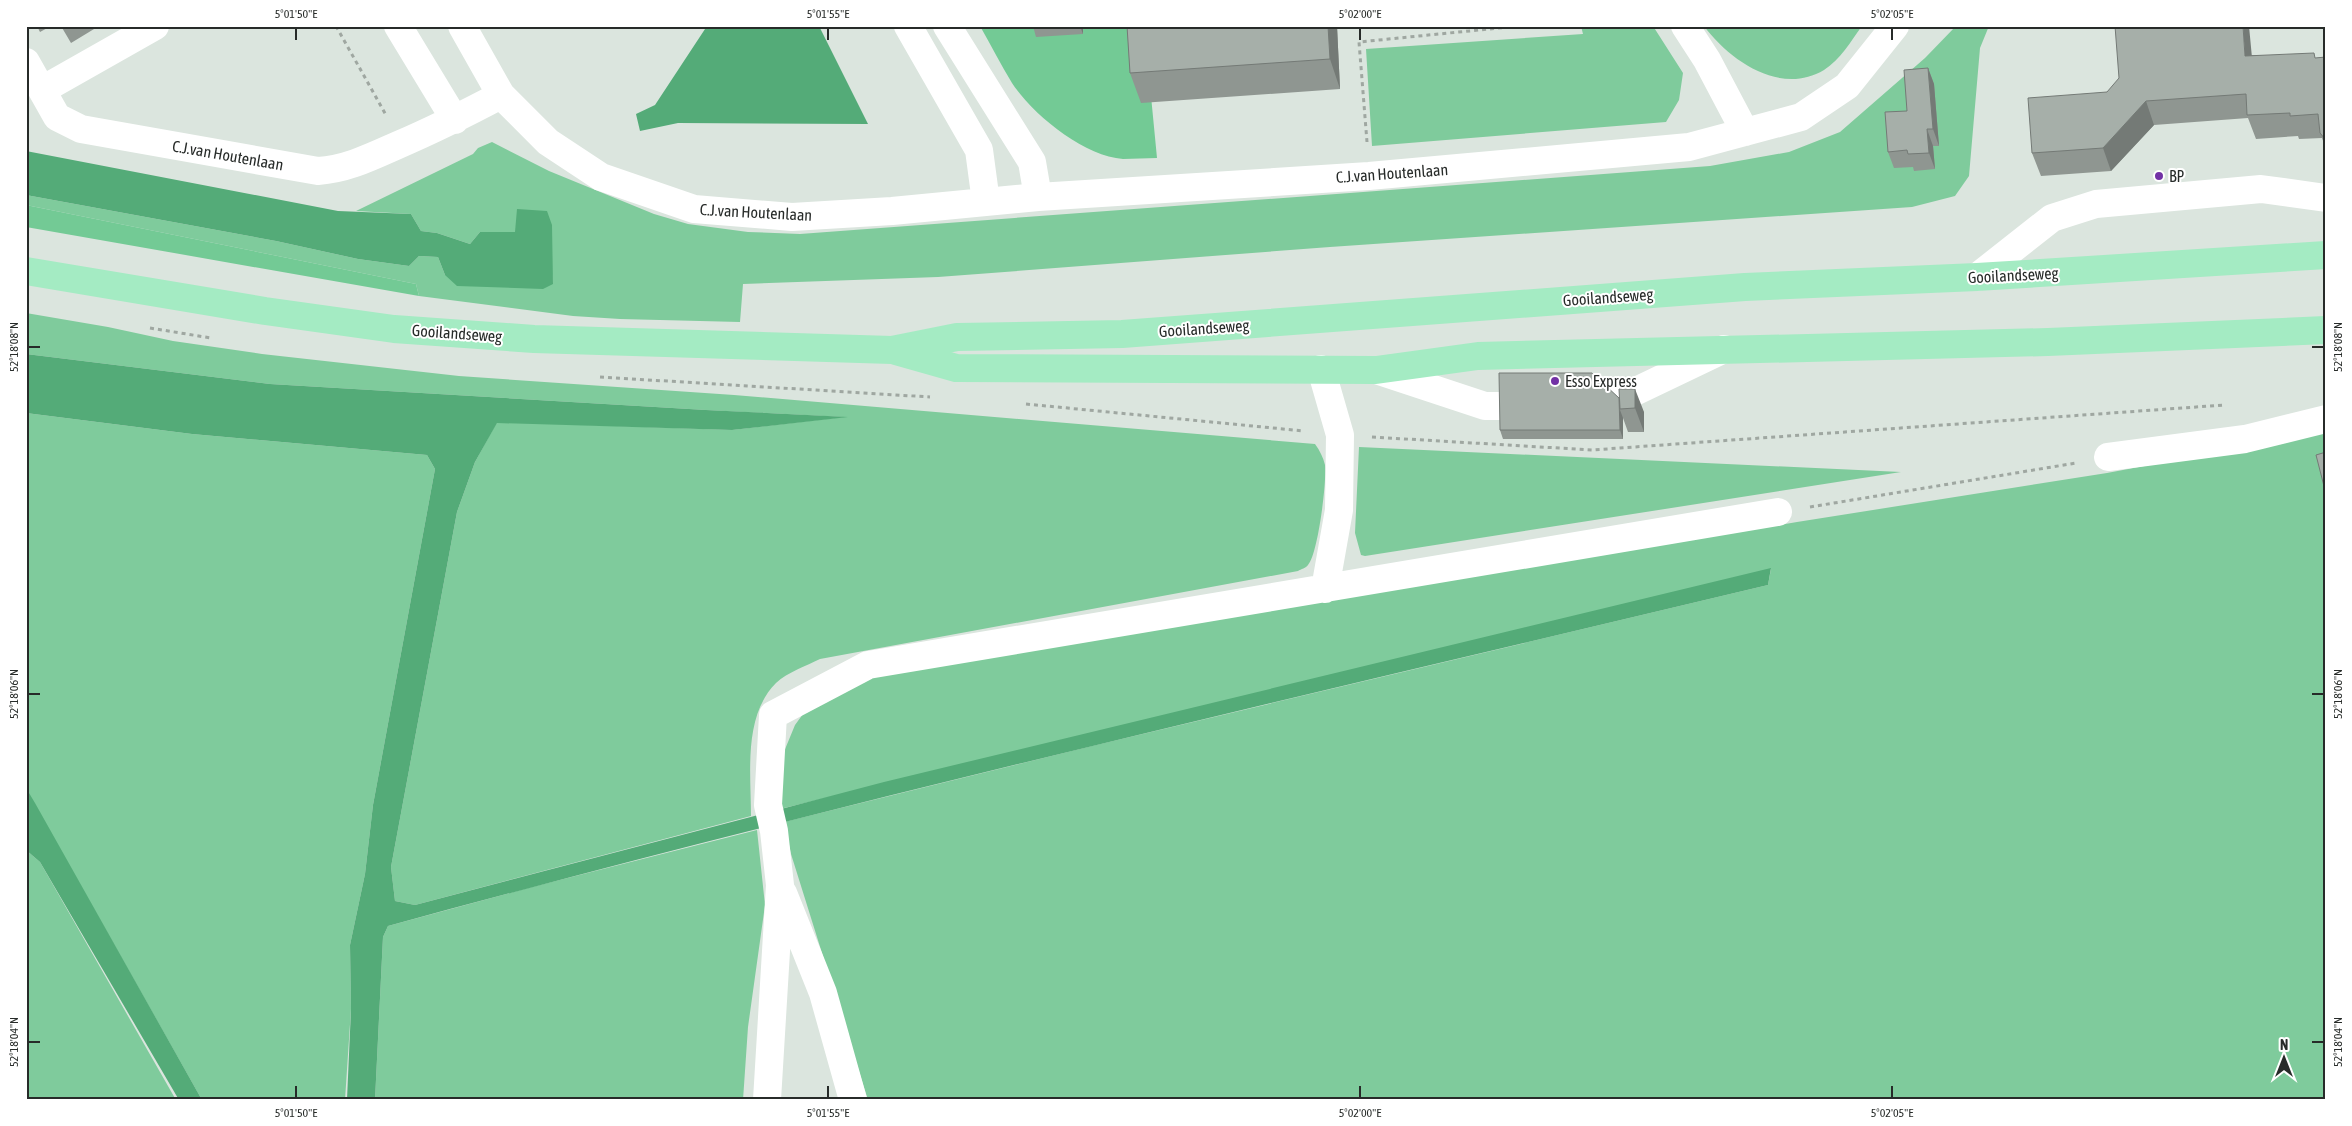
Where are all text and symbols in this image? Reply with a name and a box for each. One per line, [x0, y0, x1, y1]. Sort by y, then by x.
text: 5°01'50"E [275, 7, 317, 21]
text: 5°01'55"E [807, 7, 849, 21]
text: 5°02'00"E [1339, 7, 1381, 21]
text: 5°02'05"E [1871, 7, 1913, 21]
street label: C.J.van Houtenlaan [171, 136, 285, 174]
street label: C.J.van Houtenlaan [1335, 160, 1449, 186]
place label: BP [2169, 167, 2185, 185]
marker: BP [2153, 170, 2165, 182]
street label: C.J.van Houtenlaan [699, 200, 813, 224]
street label: Gooilandseweg [1967, 264, 2059, 287]
street label: Gooilandseweg [1562, 285, 1654, 310]
street label: Gooilandseweg [1158, 316, 1250, 341]
street label: Gooilandseweg [411, 321, 503, 346]
text: 52°18'08"N [7, 322, 21, 372]
text: 52°18'08"N [2331, 322, 2345, 372]
place label: Esso Express [1565, 372, 1637, 391]
marker: Esso Express [1549, 375, 1561, 387]
text: 52°18'06"N [7, 669, 21, 719]
text: 52°18'06"N [2331, 669, 2345, 719]
text: 52°18'04"N [7, 1017, 21, 1067]
text: 52°18'04"N [2331, 1017, 2345, 1067]
north arrow [2260, 1034, 2310, 1084]
text: N [2280, 1037, 2288, 1053]
text: 5°01'50"E [275, 1106, 317, 1120]
text: 5°01'55"E [807, 1106, 849, 1120]
text: 5°02'00"E [1339, 1106, 1381, 1120]
text: 5°02'05"E [1871, 1106, 1913, 1120]

